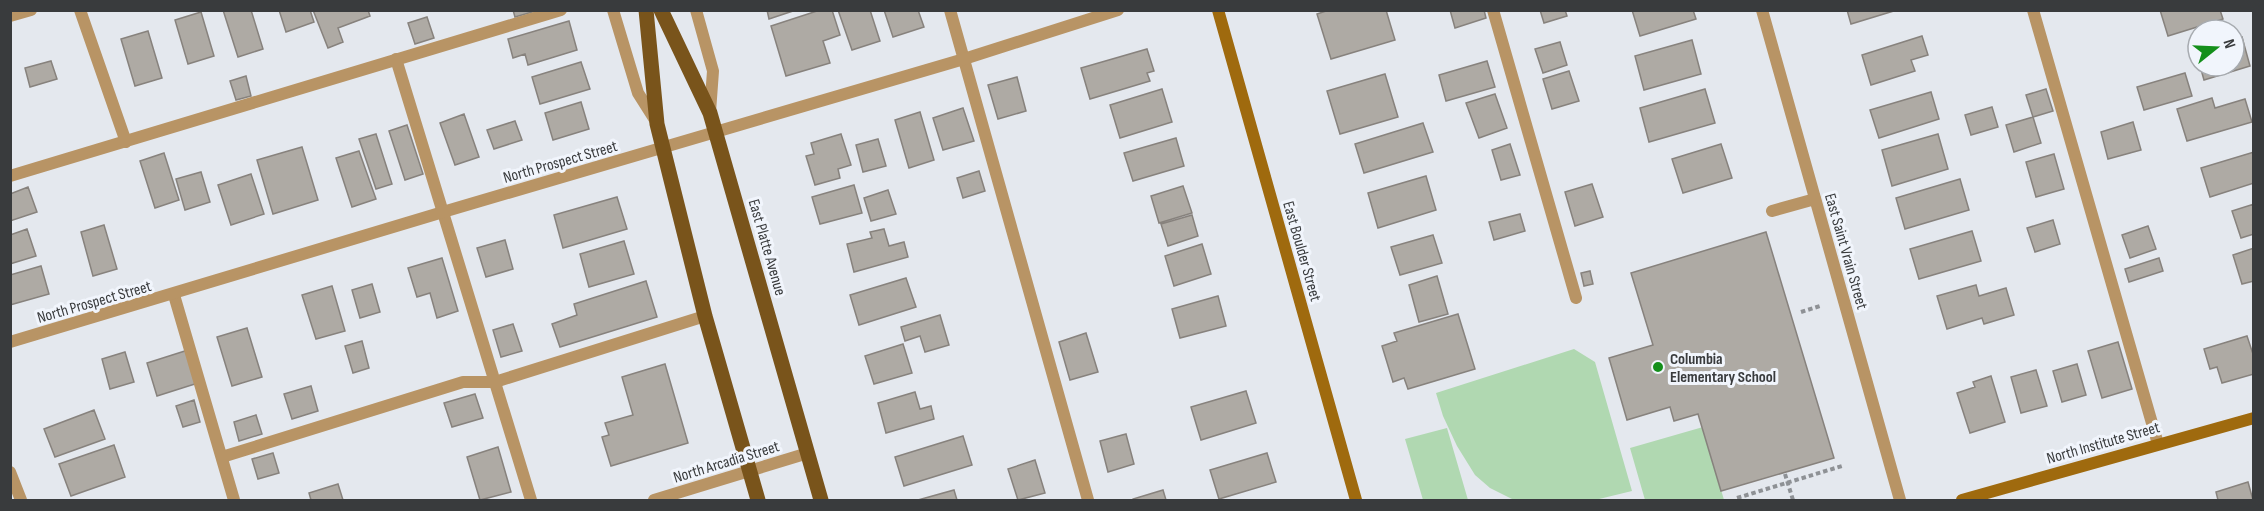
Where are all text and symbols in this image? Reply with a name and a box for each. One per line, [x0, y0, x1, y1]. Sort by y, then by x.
north arrow [2186, 18, 2246, 78]
text: N [2218, 37, 2239, 51]
street label: North Prospect Street [501, 137, 620, 188]
street label: East Saint Vrain Street [1820, 191, 1871, 312]
street label: East Platte Avenue [744, 197, 789, 298]
street label: East Boulder Street [1278, 199, 1325, 304]
street label: North Prospect Street [35, 277, 154, 328]
place label: Columbia Elementary School [1670, 350, 1776, 387]
marker: Columbia Elementary School [1651, 360, 1665, 374]
street label: North Institute Street [2045, 418, 2162, 469]
street label: North Arcadia Street [671, 437, 782, 488]

